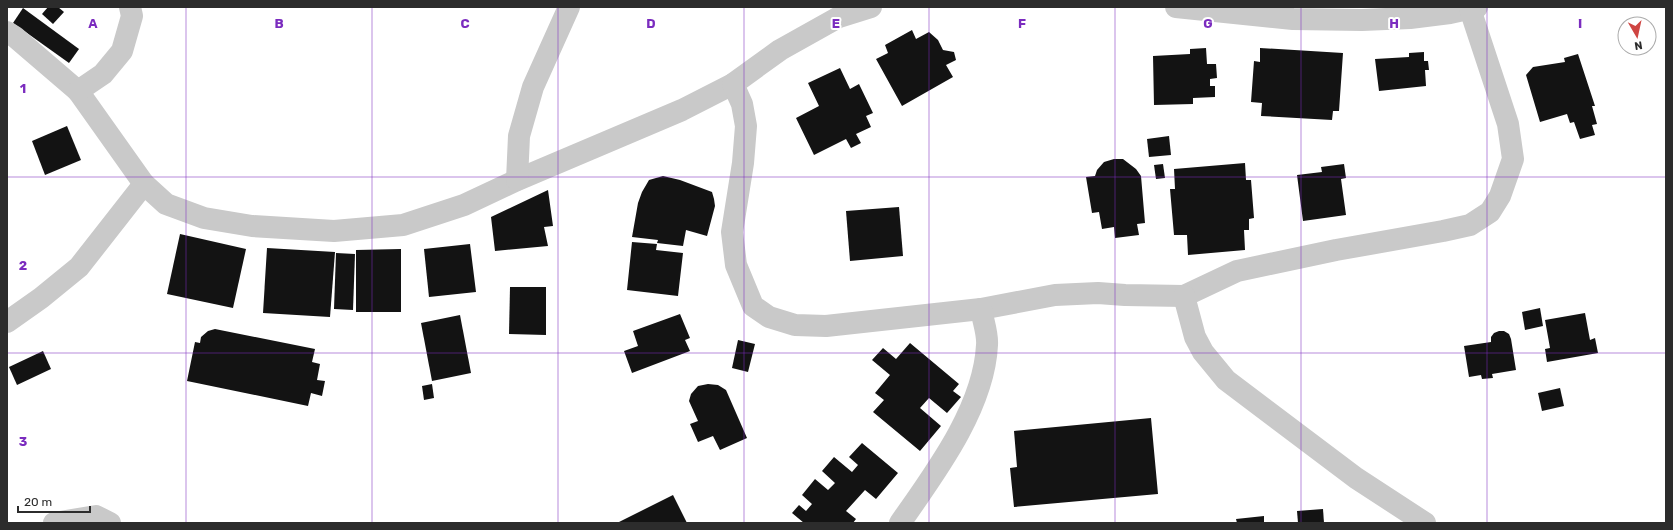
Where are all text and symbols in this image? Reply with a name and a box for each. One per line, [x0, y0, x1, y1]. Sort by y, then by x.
text: A [88, 16, 98, 31]
text: B [274, 16, 284, 31]
text: C [460, 16, 470, 31]
text: D [646, 16, 656, 31]
text: E [832, 16, 840, 31]
text: F [1018, 16, 1026, 31]
text: G [1203, 16, 1213, 31]
text: H [1389, 16, 1399, 31]
text: I [1578, 16, 1582, 31]
north arrow [1617, 16, 1657, 56]
text: N [1633, 38, 1643, 52]
text: 1 [20, 81, 26, 96]
text: 2 [19, 258, 27, 273]
text: 3 [19, 434, 28, 449]
scale bar [18, 488, 90, 514]
text: 20 m [24, 495, 52, 509]

